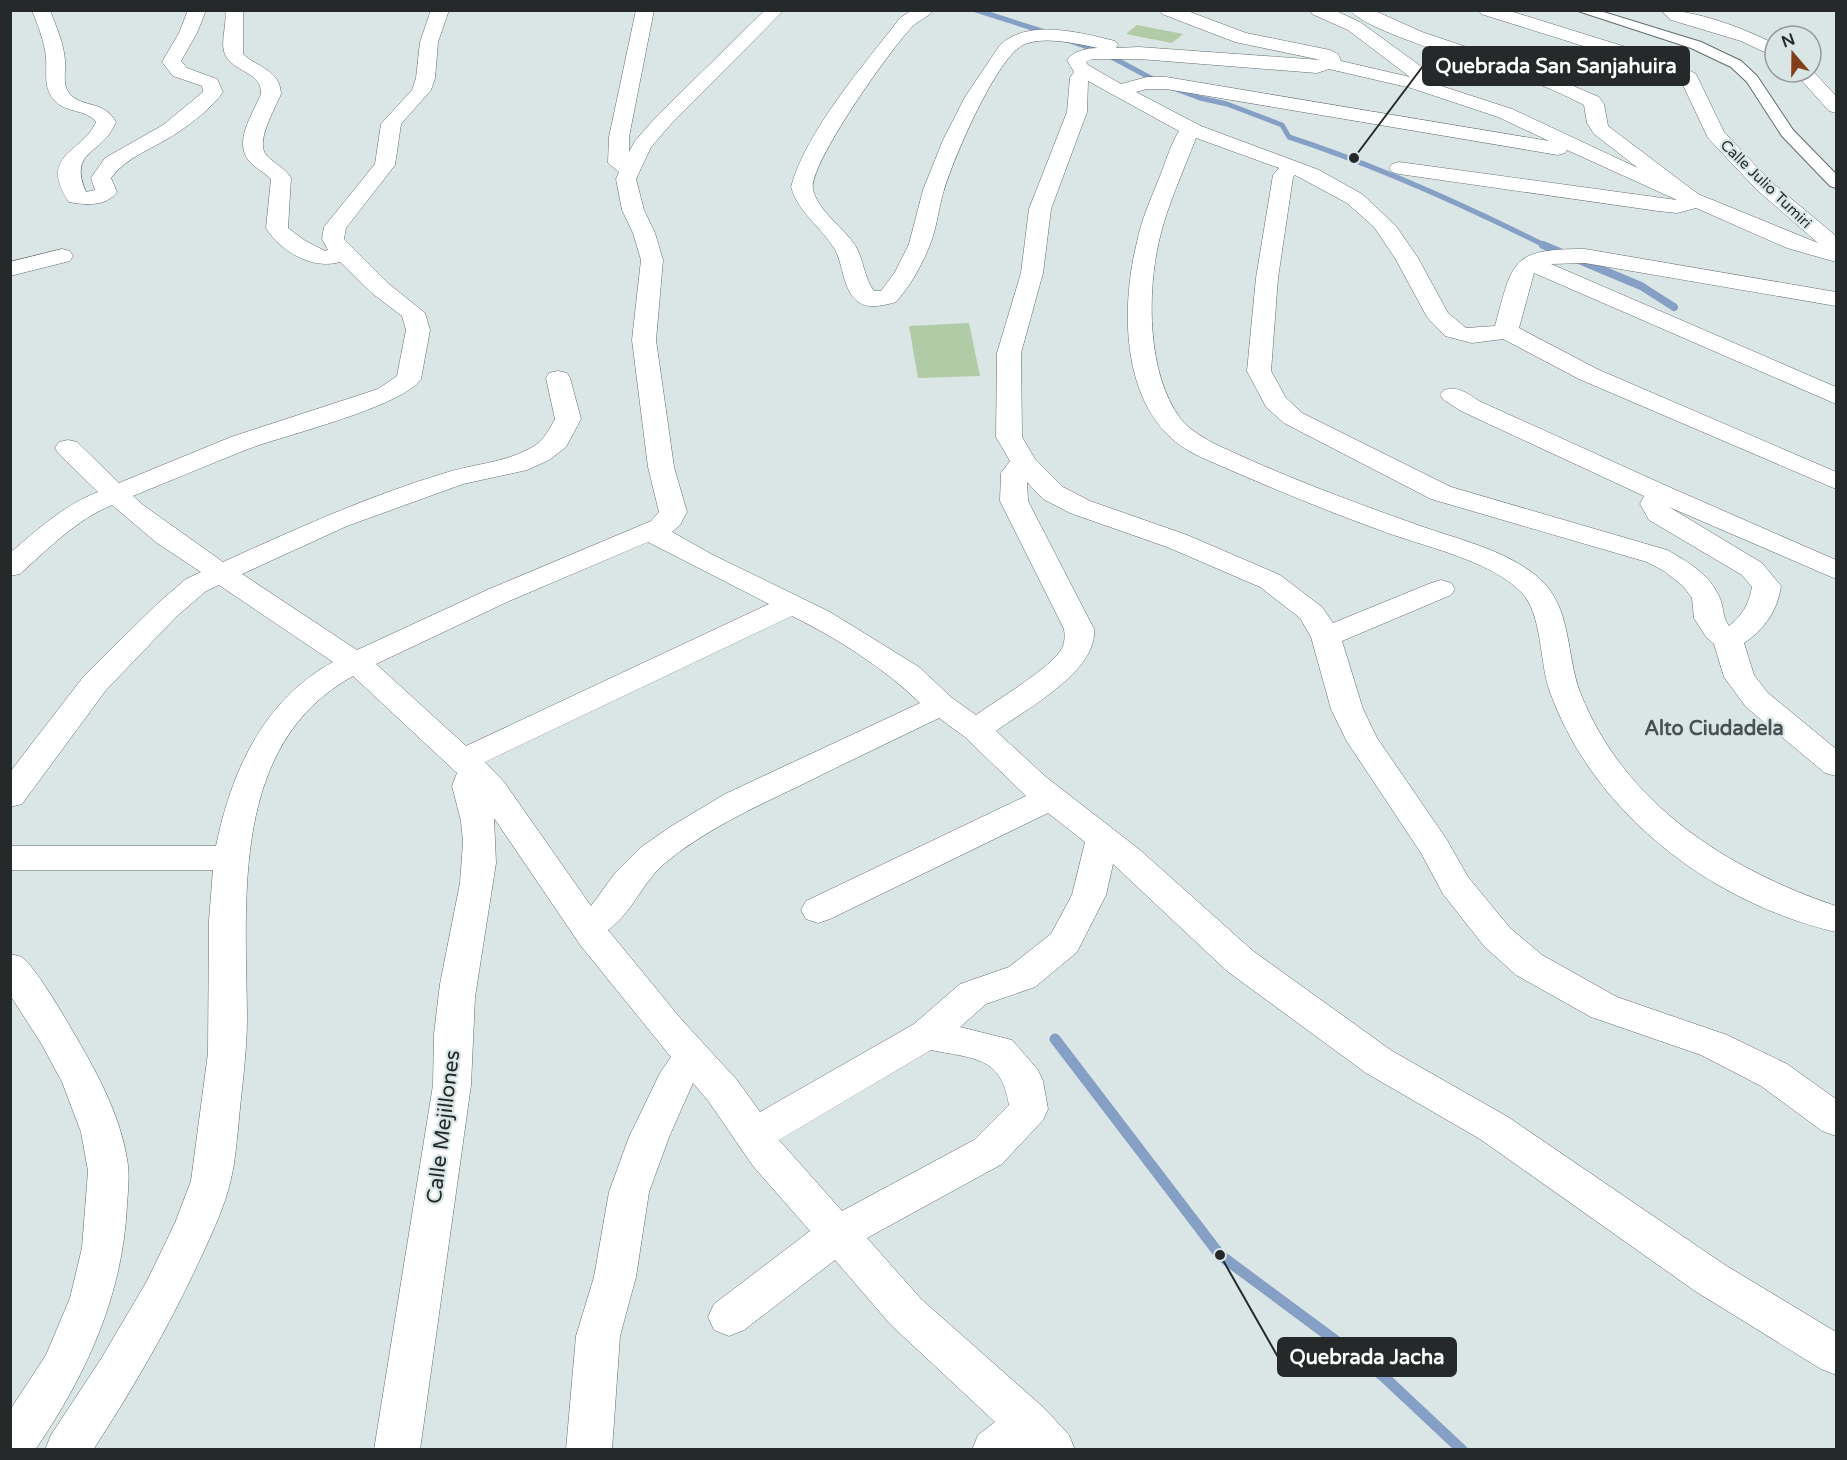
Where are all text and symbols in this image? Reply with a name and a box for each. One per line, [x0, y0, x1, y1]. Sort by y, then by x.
north arrow [1763, 24, 1823, 84]
text: N [1779, 29, 1798, 52]
callout: Quebrada San Sanjahuira [1423, 47, 1689, 85]
text: Quebrada San Sanjahuira [1435, 55, 1677, 79]
street label: Calle Julio Tumiri [1717, 136, 1815, 232]
district label: Alto Ciudadela [1644, 717, 1784, 741]
street label: Calle Mejillones [422, 1049, 465, 1205]
callout: Quebrada Jacha [1278, 1338, 1456, 1376]
text: Quebrada Jacha [1290, 1346, 1444, 1370]

